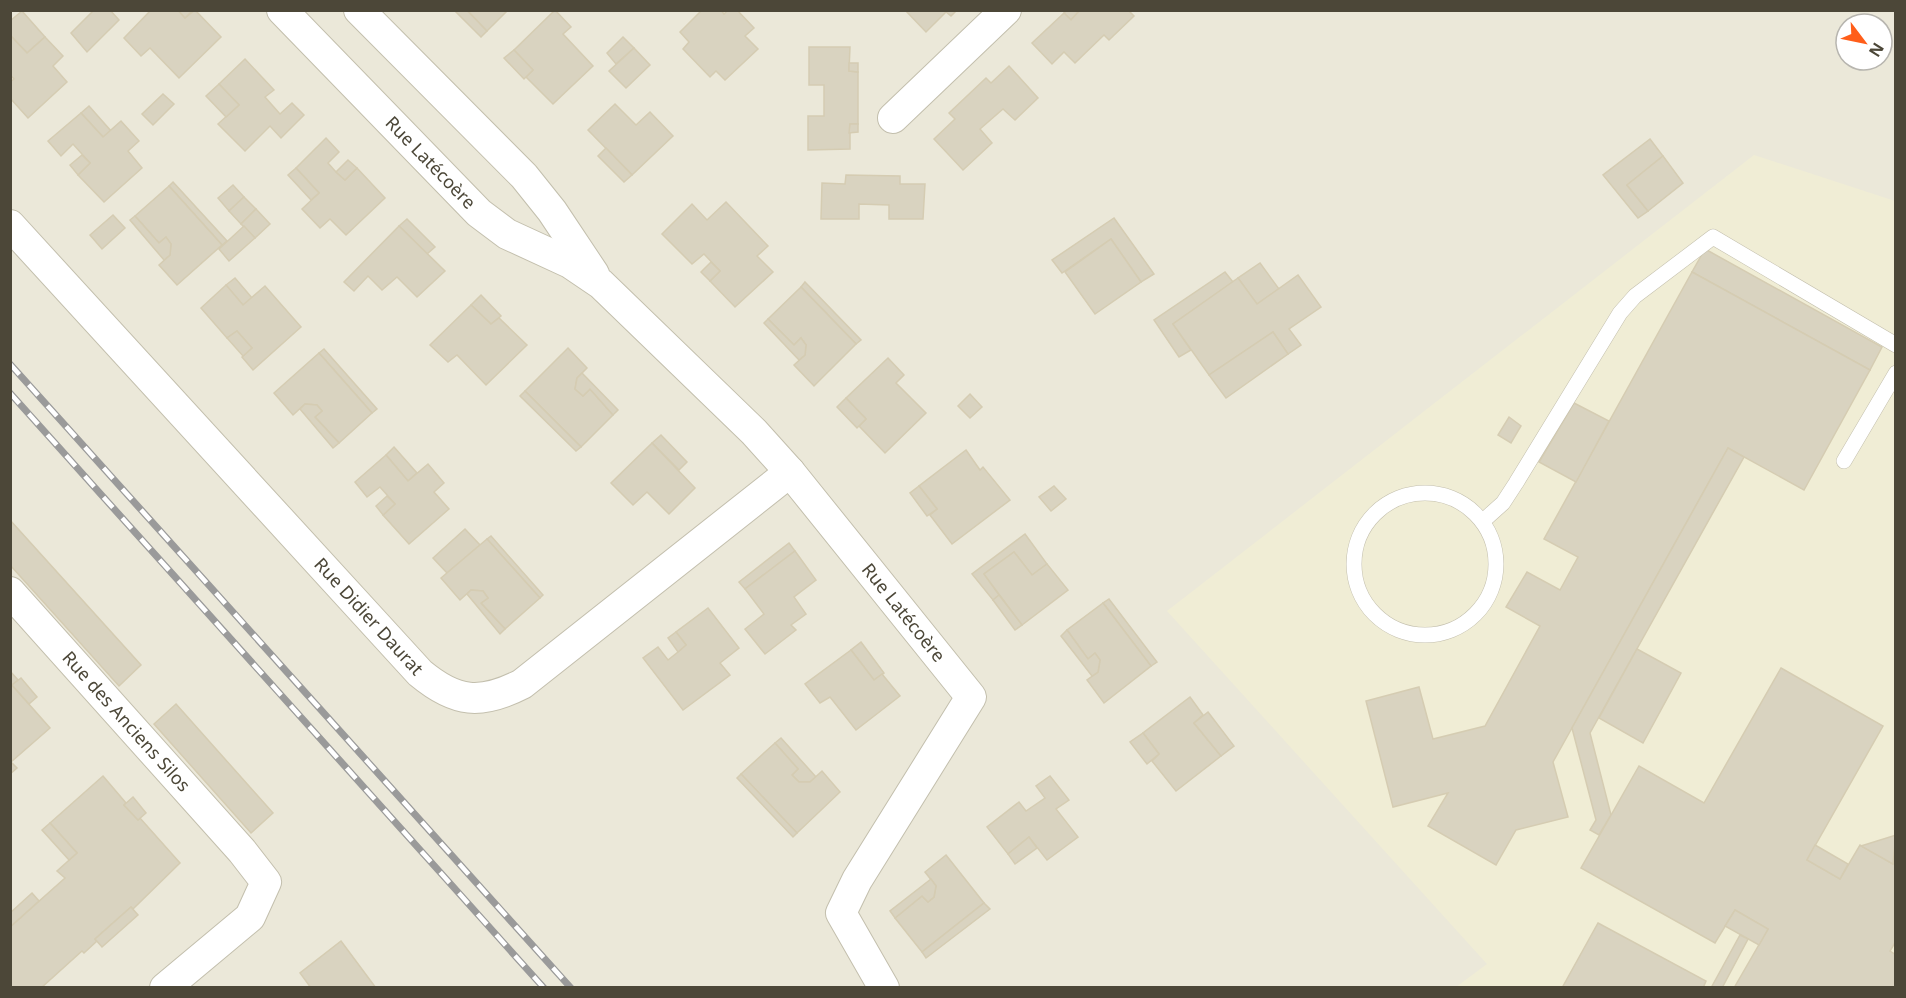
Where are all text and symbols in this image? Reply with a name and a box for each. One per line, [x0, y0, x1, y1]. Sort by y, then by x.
north arrow [1834, 12, 1894, 72]
text: N [1864, 39, 1889, 61]
street label: Rue Latécoère [381, 111, 482, 214]
street label: Rue Didier Daurat [309, 552, 429, 680]
street label: Rue Latécoère [857, 558, 951, 667]
street label: Rue des Anciens Silos [58, 646, 196, 796]

